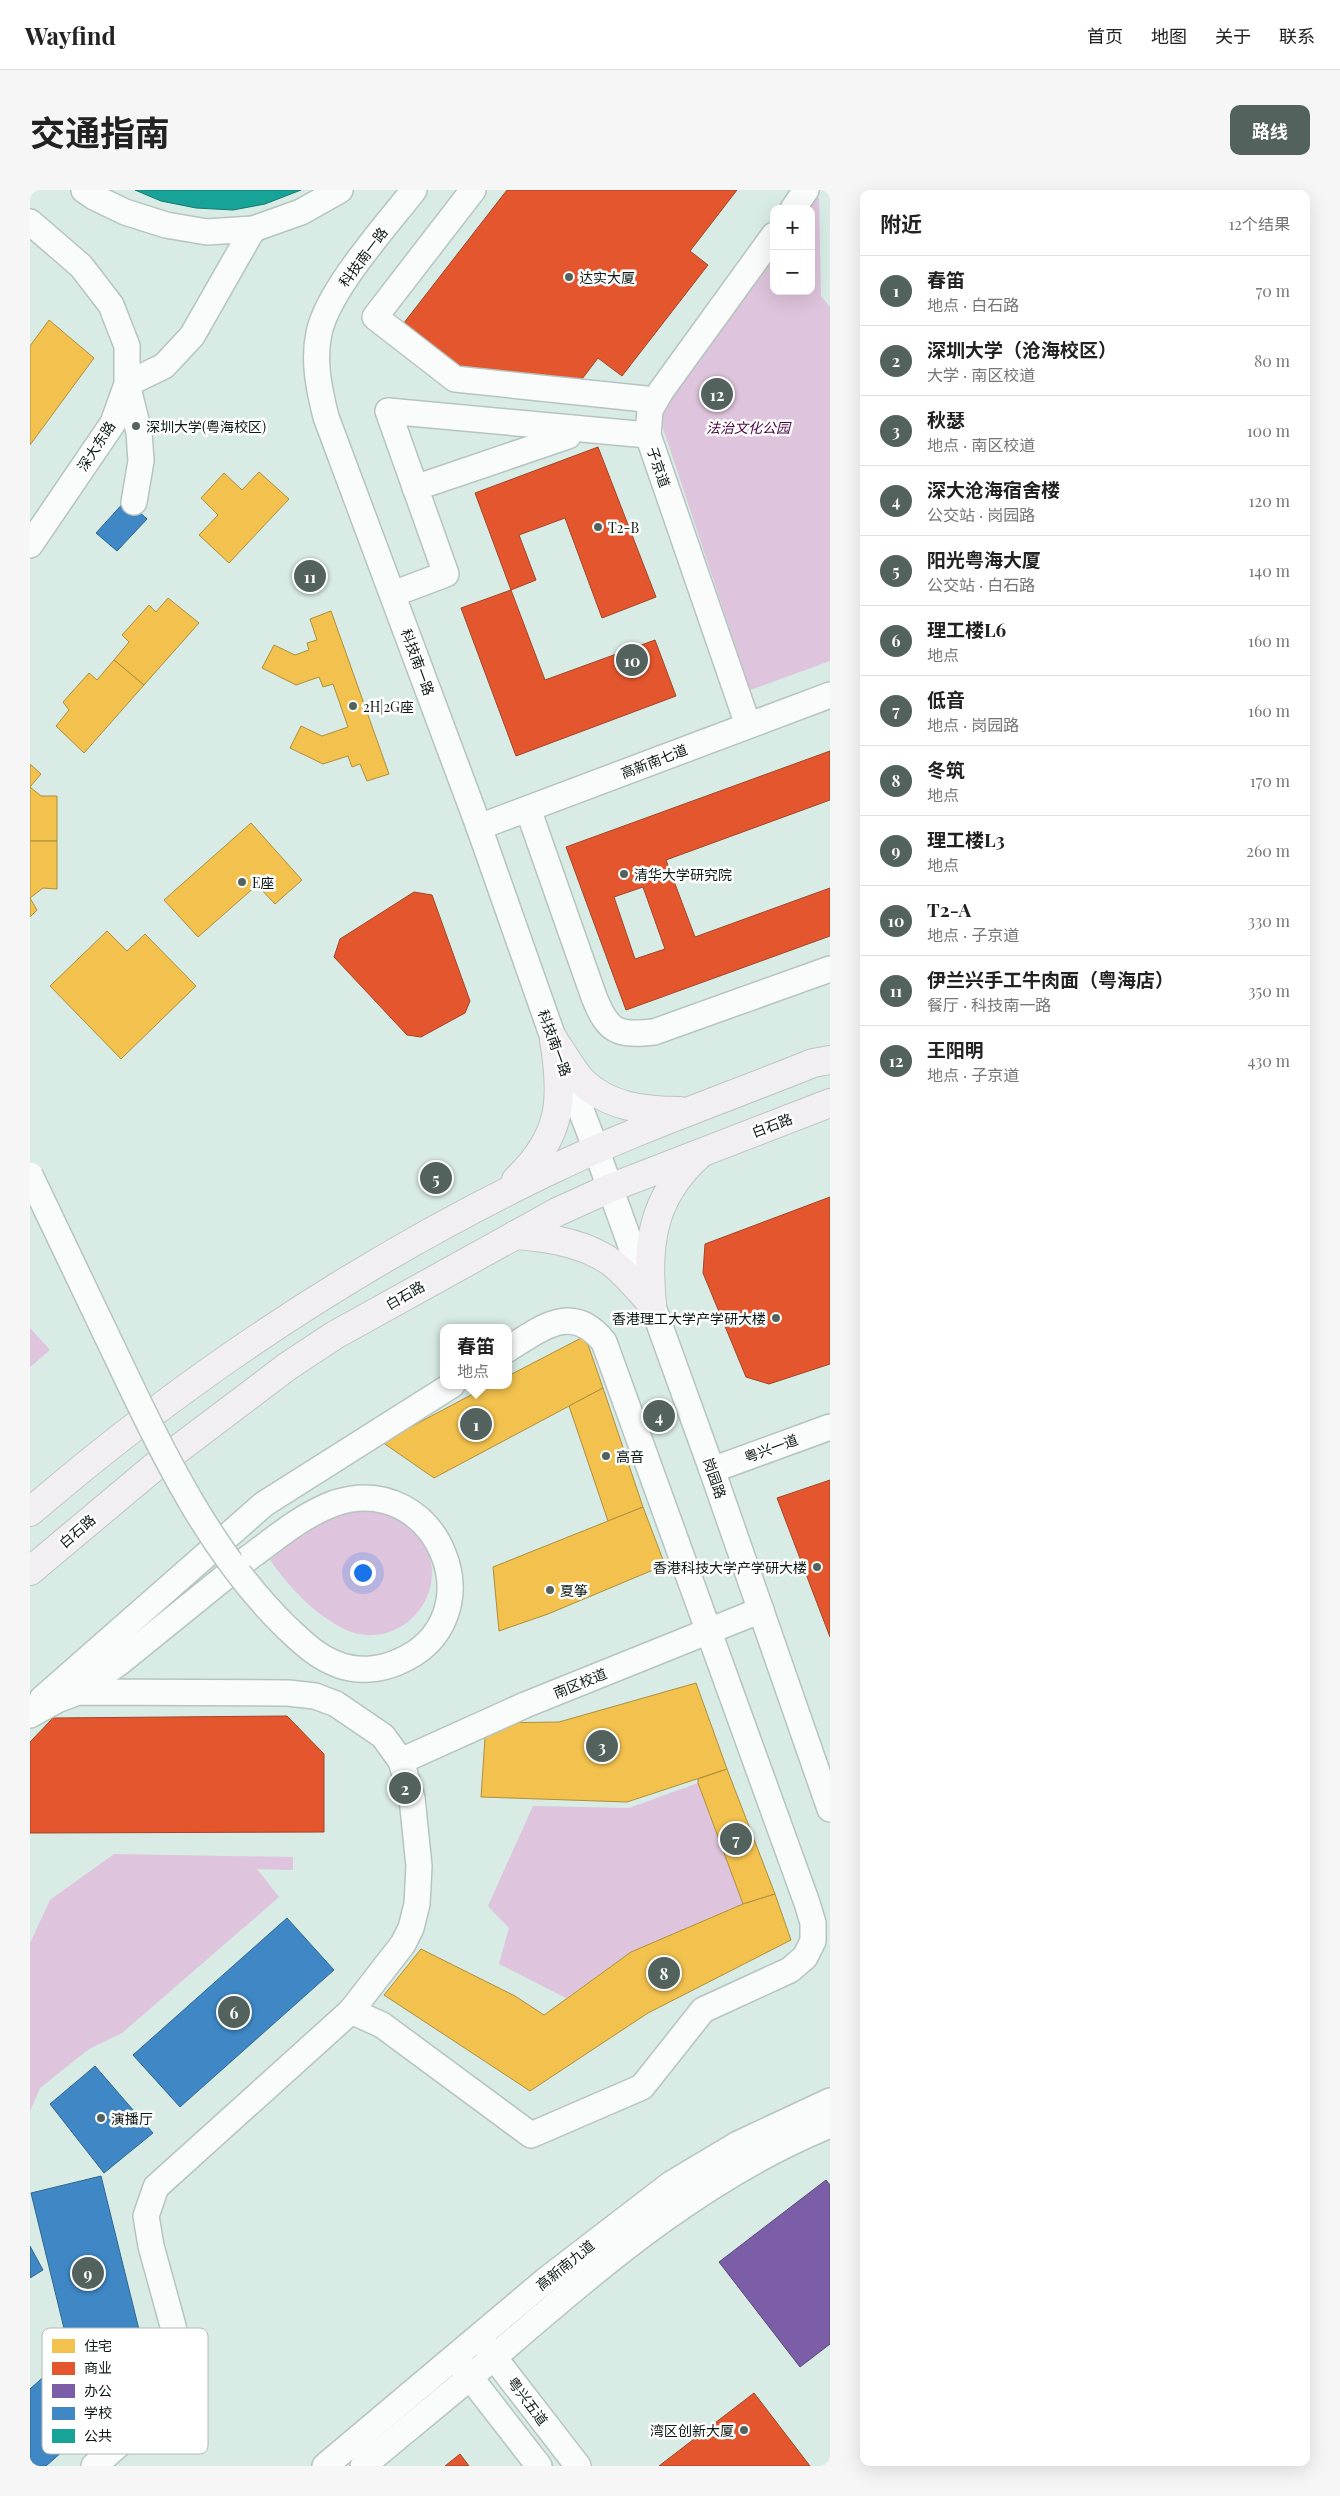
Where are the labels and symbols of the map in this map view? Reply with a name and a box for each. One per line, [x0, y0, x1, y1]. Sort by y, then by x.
street label: 科技南一路 [334, 223, 392, 291]
place label: 达实大厦 [579, 268, 635, 287]
marker: 达实大厦 [563, 271, 575, 283]
pin: 12 [701, 375, 733, 413]
street label: 深大东路 [73, 417, 119, 475]
place label: 深圳大学(粤海校区) [146, 417, 266, 436]
park label: 法治文化公园 [706, 418, 792, 437]
marker: 深圳大学(粤海校区) [130, 420, 142, 432]
street label: 子京道 [643, 444, 675, 490]
place label: T2-B [608, 518, 639, 537]
marker: T2-B [592, 521, 604, 533]
pin: 11 [294, 557, 326, 595]
street label: 科技南一路 [397, 626, 439, 698]
pin: 10 [616, 641, 648, 679]
place label: 2H|2G座 [363, 697, 414, 716]
marker: 2H|2G座 [347, 700, 359, 712]
street label: 高新南七道 [618, 740, 690, 782]
place label: 清华大学研究院 [634, 865, 732, 884]
marker: 清华大学研究院 [618, 868, 630, 880]
place label: E座 [252, 873, 275, 892]
marker: E座 [236, 876, 248, 888]
street label: 科技南一路 [534, 1007, 576, 1079]
street label: 白石路 [749, 1109, 795, 1141]
pin: 5 [420, 1159, 452, 1197]
street label: 白石路 [382, 1276, 428, 1314]
place label: 香港理工大学产学研大楼 [612, 1309, 766, 1328]
marker: 香港理工大学产学研大楼 [770, 1312, 782, 1324]
pin: 4 [643, 1397, 675, 1435]
pin: 1 [460, 1405, 492, 1443]
street label: 粤兴一道 [741, 1429, 801, 1467]
place label: 高音 [616, 1447, 644, 1466]
marker: 高音 [600, 1450, 612, 1462]
street label: 岗园路 [699, 1455, 731, 1501]
street label: 白石路 [55, 1510, 99, 1552]
place label: 香港科技大学产学研大楼 [653, 1558, 807, 1577]
your location [350, 1560, 376, 1586]
marker: 香港科技大学产学研大楼 [811, 1561, 823, 1573]
place label: 夏筝 [560, 1581, 588, 1600]
marker: 夏筝 [544, 1584, 556, 1596]
street label: 南区校道 [550, 1664, 610, 1702]
pin: 3 [586, 1727, 618, 1765]
pin: 2 [389, 1769, 421, 1807]
pin: 7 [720, 1820, 752, 1858]
pin: 8 [648, 1954, 680, 1992]
pin: 6 [218, 1993, 250, 2031]
place label: 演播厅 [111, 2109, 153, 2128]
marker: 演播厅 [95, 2112, 107, 2124]
street label: 高新南九道 [532, 2236, 598, 2294]
pin: 9 [72, 2254, 104, 2292]
legend [42, 2328, 208, 2454]
text: 住宅 [84, 2336, 112, 2355]
text: 商业 [84, 2358, 112, 2377]
street label: 粤兴五道 [504, 2373, 552, 2429]
text: 办公 [84, 2381, 112, 2400]
text: 学校 [84, 2403, 112, 2422]
place label: 湾区创新大厦 [650, 2421, 734, 2440]
marker: 湾区创新大厦 [738, 2424, 750, 2436]
text: 公共 [84, 2426, 112, 2445]

